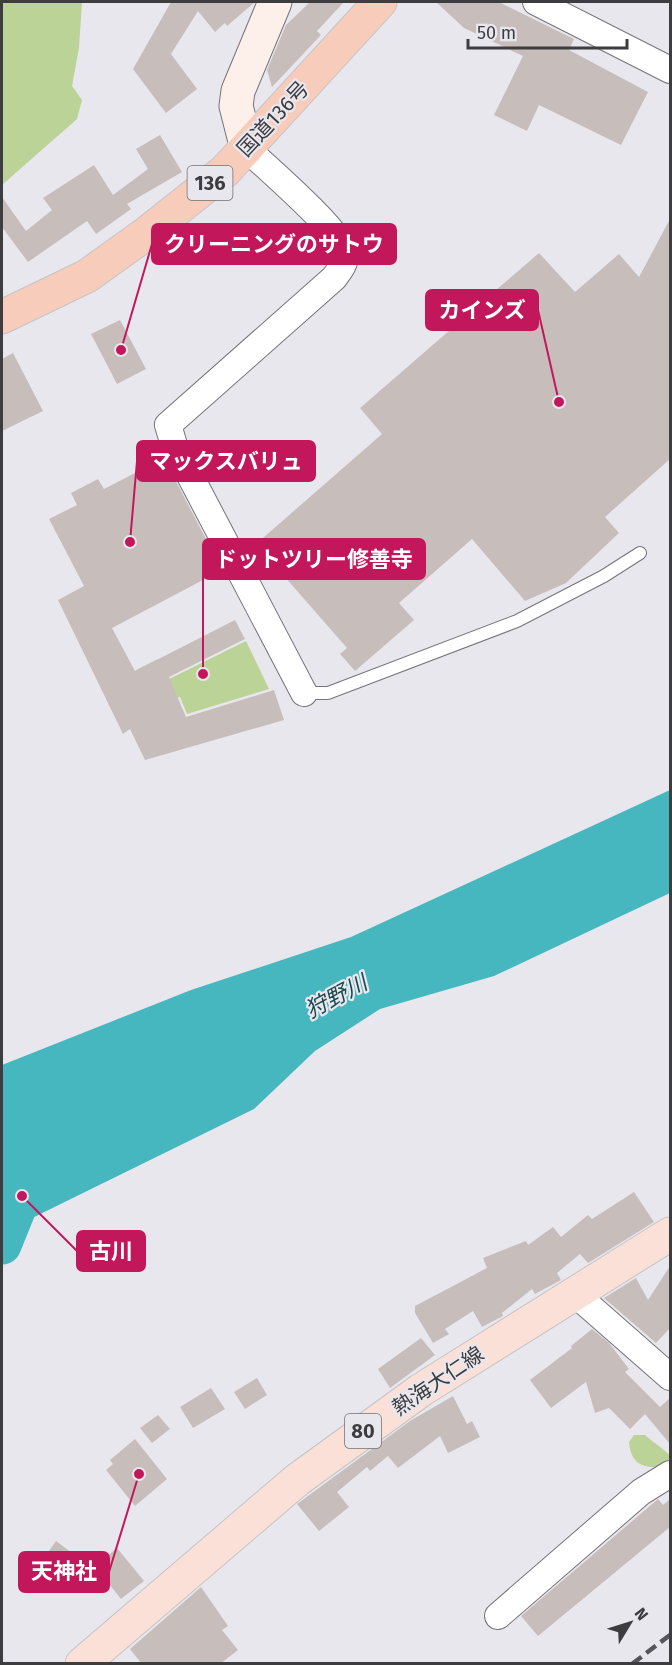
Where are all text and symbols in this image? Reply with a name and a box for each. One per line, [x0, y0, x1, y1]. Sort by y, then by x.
scale bar [468, 12, 627, 50]
text: 50 m [477, 22, 516, 44]
street label: 国道136号 [232, 76, 314, 162]
road number: 136 [188, 166, 232, 200]
callout: クリーニングのサトウ [152, 224, 396, 264]
text: クリーニングのサトウ [164, 231, 384, 258]
callout: カインズ [426, 290, 538, 330]
text: カインズ [438, 297, 526, 324]
callout: マックスバリュ [137, 441, 315, 481]
text: マックスバリュ [149, 448, 303, 475]
callout: ドットツリー修善寺 [203, 539, 425, 579]
text: ドットツリー修善寺 [215, 546, 413, 573]
water label: 狩野川 [301, 968, 373, 1024]
callout: 古川 [77, 1231, 145, 1271]
text: 古川 [89, 1238, 133, 1265]
street label: 熱海大仁線 [387, 1341, 489, 1421]
road number: 80 [345, 1414, 381, 1448]
callout: 天神社 [19, 1552, 109, 1592]
text: 天神社 [31, 1558, 97, 1585]
north arrow [600, 1593, 660, 1653]
text: N [631, 1604, 652, 1624]

